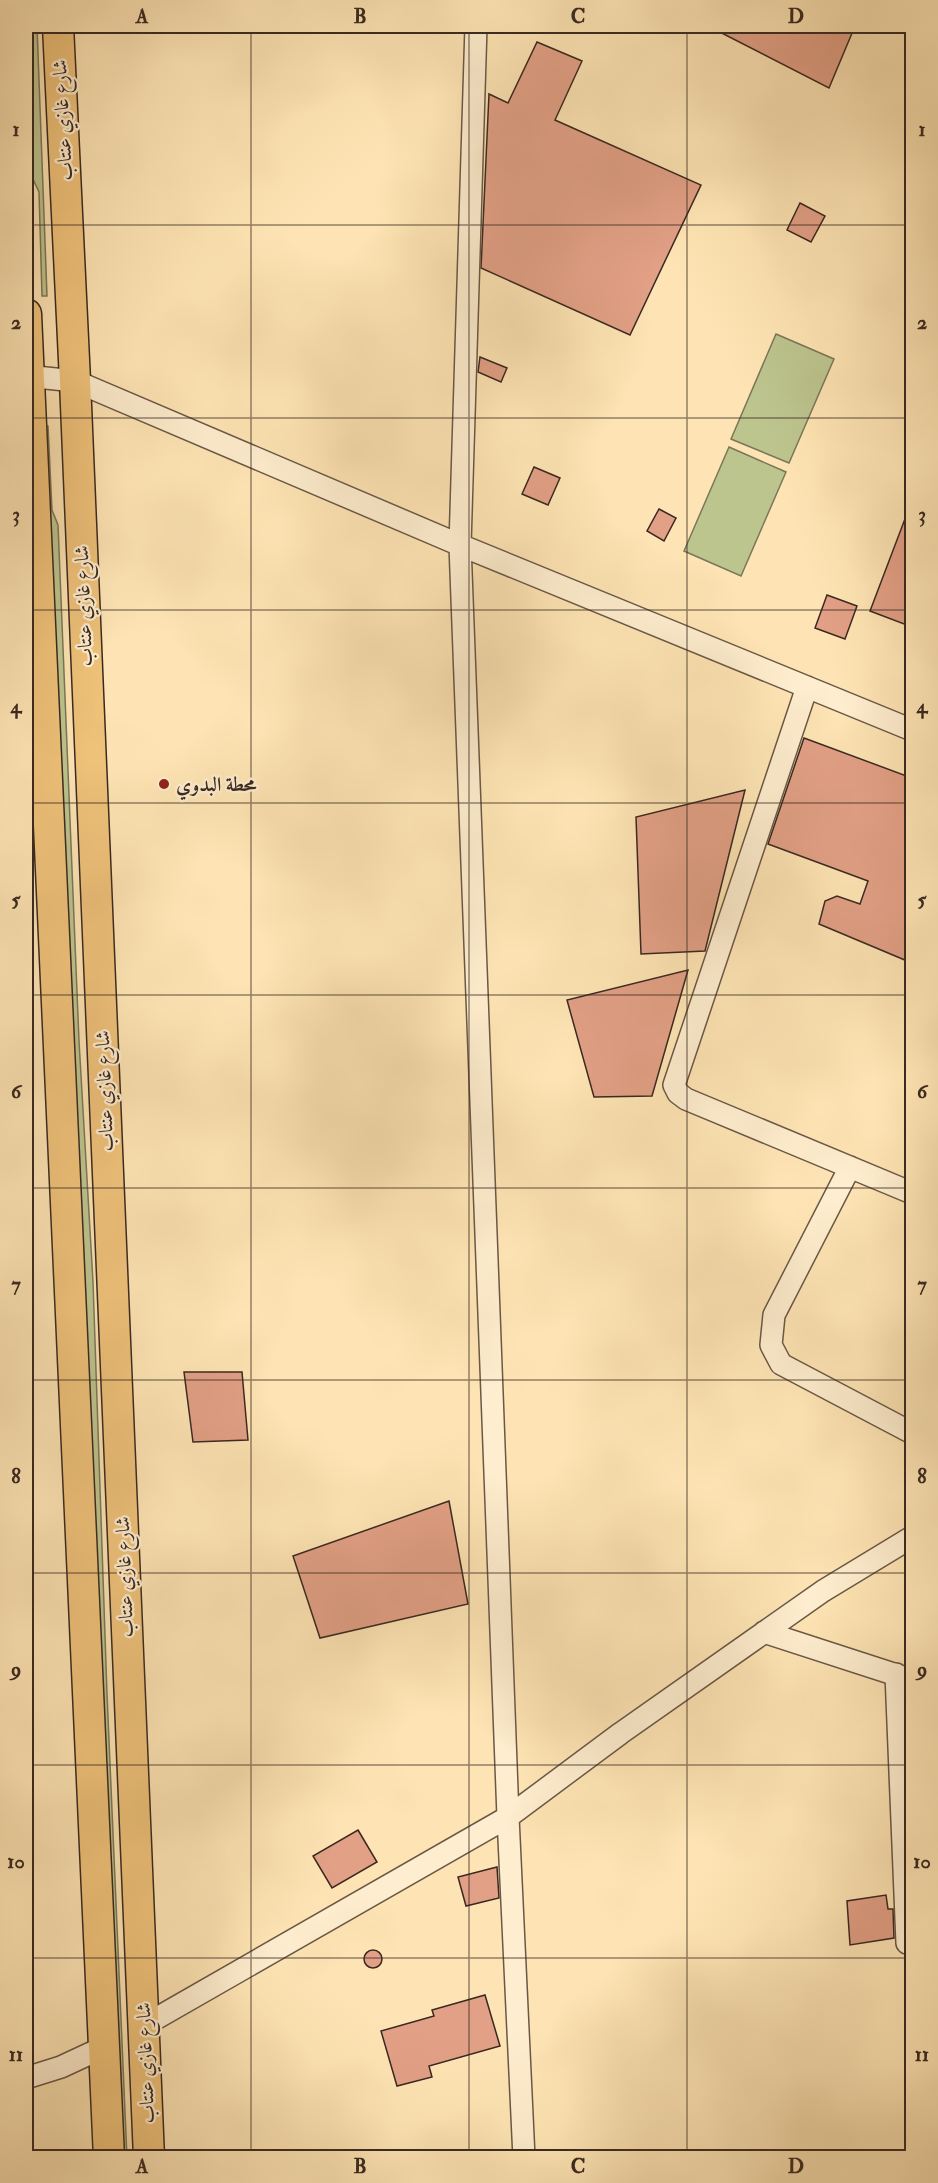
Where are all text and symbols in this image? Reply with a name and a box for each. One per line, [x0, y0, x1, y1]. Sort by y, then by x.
text: A [135, 4, 149, 29]
text: B [353, 4, 367, 29]
text: C [571, 4, 585, 29]
text: D [788, 4, 804, 29]
street label: شارع غازي عنتاب [47, 59, 83, 181]
text: 1 [12, 117, 20, 142]
text: 1 [918, 117, 926, 142]
text: 2 [11, 310, 21, 335]
text: 2 [917, 310, 927, 335]
text: 3 [12, 502, 20, 527]
text: 3 [918, 502, 926, 527]
street label: شارع غازي عنتاب [69, 545, 103, 667]
text: 4 [10, 694, 23, 719]
text: 4 [916, 694, 929, 719]
place label: محطة البدوي [176, 772, 257, 801]
marker: محطة البدوي [157, 777, 171, 791]
text: 5 [12, 887, 22, 912]
text: 5 [918, 887, 928, 912]
street label: شارع غازي عنتاب [90, 1030, 124, 1152]
text: 6 [11, 1079, 23, 1104]
text: 6 [917, 1079, 929, 1104]
text: 7 [11, 1272, 21, 1297]
text: 7 [917, 1272, 927, 1297]
text: 8 [11, 1464, 21, 1489]
text: 8 [917, 1464, 927, 1489]
street label: شارع غازي عنتاب [110, 1516, 144, 1638]
text: 9 [9, 1657, 21, 1682]
text: 9 [915, 1657, 927, 1682]
text: 10 [7, 1849, 25, 1874]
text: 10 [913, 1849, 931, 1874]
street label: شارع غازي عنتاب [131, 2002, 165, 2124]
text: 11 [9, 2042, 23, 2067]
text: 11 [915, 2042, 929, 2067]
text: A [135, 2154, 149, 2179]
text: B [353, 2154, 367, 2179]
text: C [571, 2154, 585, 2179]
text: D [788, 2154, 804, 2179]

